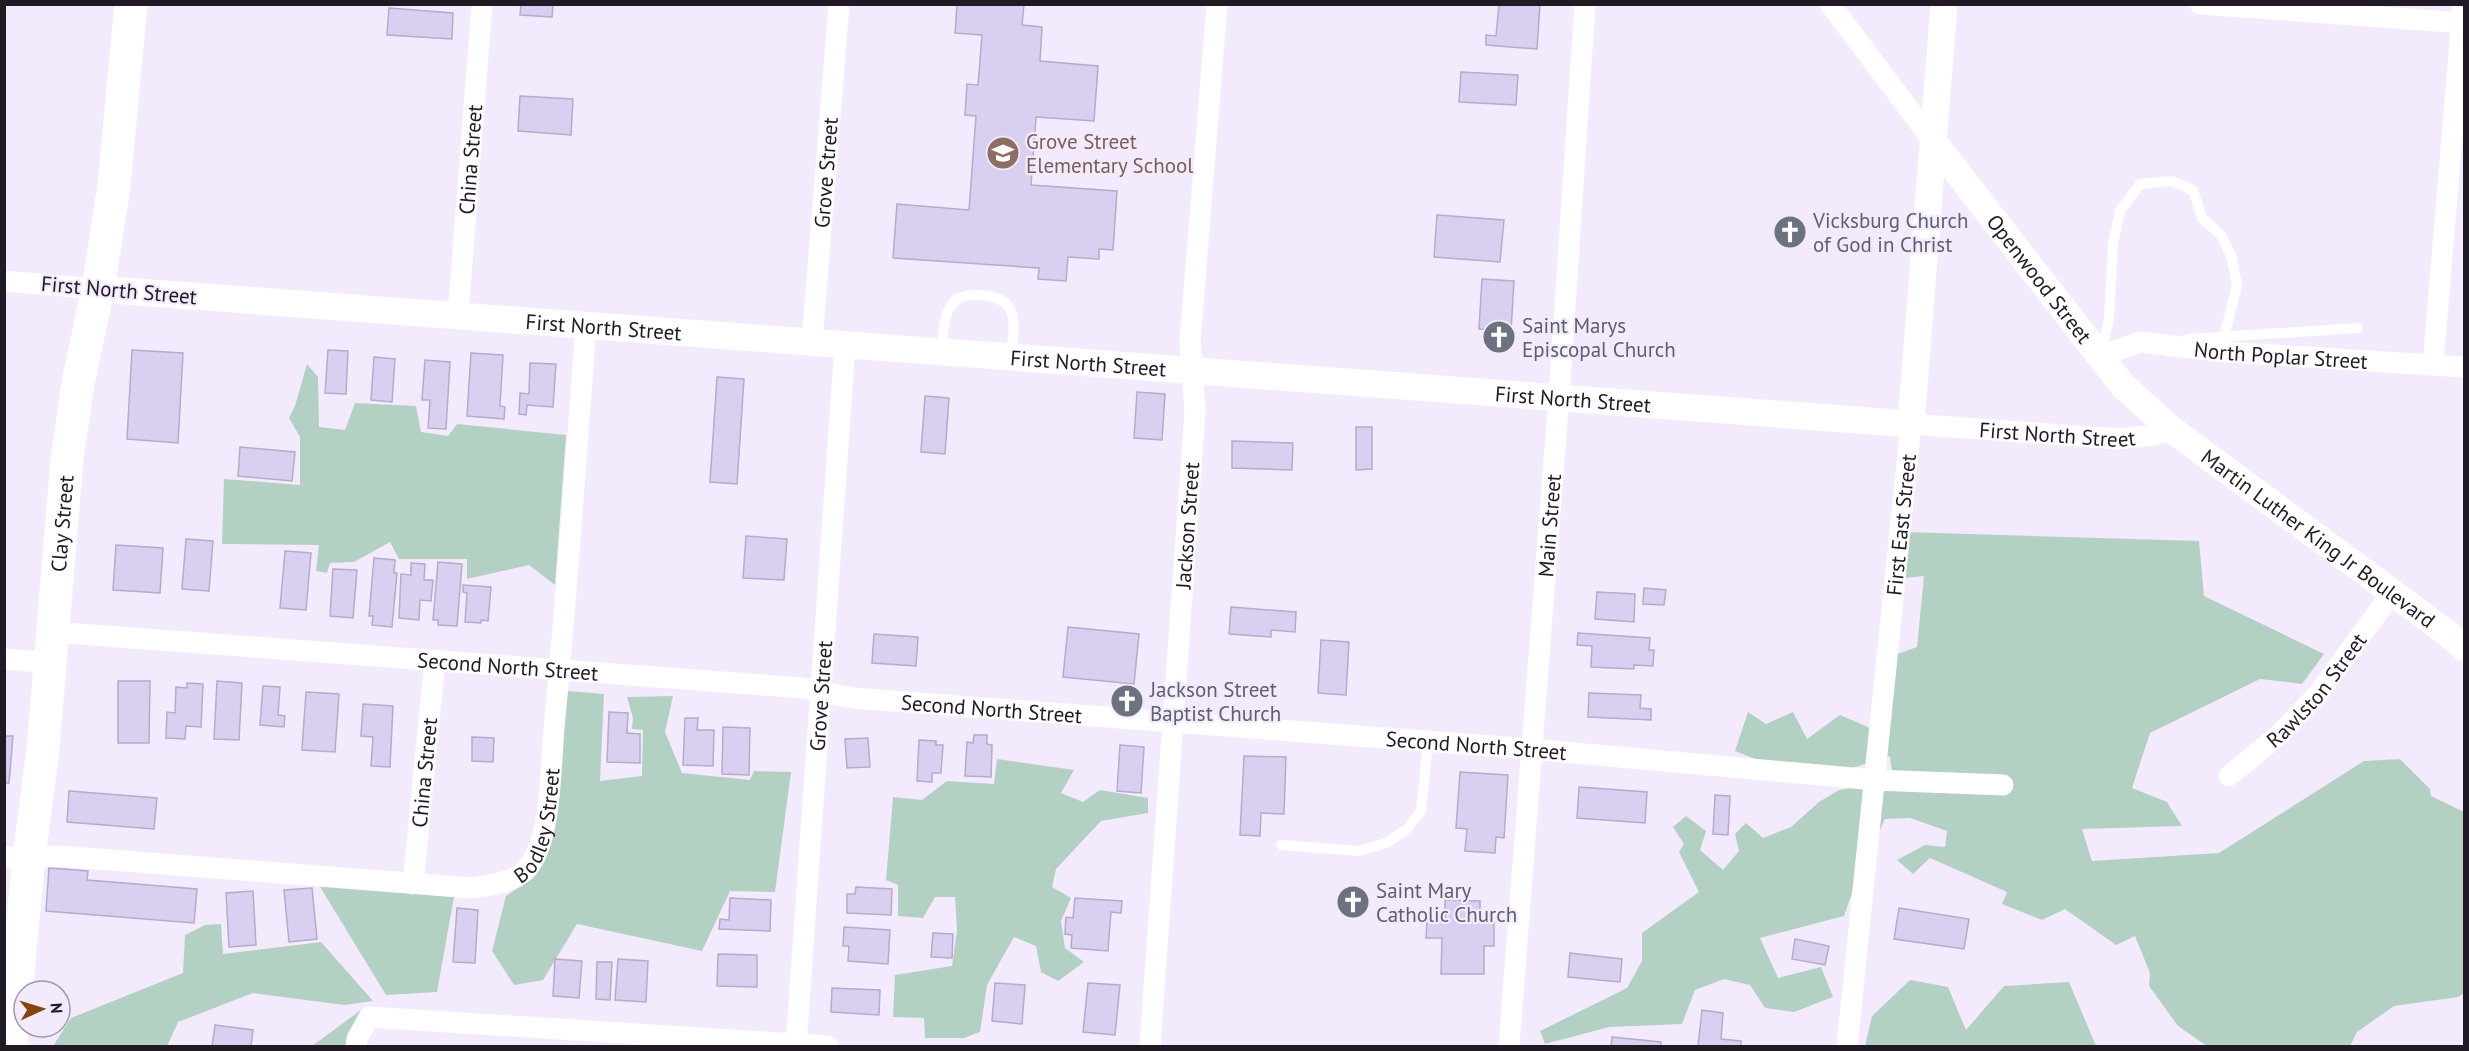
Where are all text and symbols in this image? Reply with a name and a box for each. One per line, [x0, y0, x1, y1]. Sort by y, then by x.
street label: China Street [452, 103, 488, 216]
street label: Grove Street [808, 116, 843, 229]
place label: Grove Street Elementary School [1026, 128, 1193, 179]
school or university icon: Grove Street Elementary School [985, 135, 1021, 171]
place label: Vicksburg Church of God in Christ [1812, 207, 1969, 258]
street label: Openwood Street [1981, 208, 2098, 349]
church icon: Vicksburg Church of God in Christ [1772, 214, 1808, 250]
street label: First North Street [40, 270, 198, 310]
street label: First North Street [525, 307, 683, 346]
place label: Saint Marys Episcopal Church [1522, 312, 1676, 363]
church icon: Saint Marys Episcopal Church [1481, 319, 1517, 355]
street label: North Poplar Street [2193, 335, 2369, 374]
street label: First North Street [1009, 343, 1167, 382]
street label: First North Street [1494, 380, 1652, 418]
street label: First North Street [1978, 415, 2137, 452]
street label: Martin Luther King Jr Boulevard [2196, 443, 2441, 633]
street label: First East Street [1880, 453, 1921, 597]
street label: Jackson Street [1169, 461, 1205, 591]
street label: Main Street [1532, 473, 1566, 578]
street label: Clay Street [44, 474, 79, 573]
street label: Rawlston Street [2260, 627, 2372, 753]
street label: Grove Street [803, 640, 838, 752]
street label: Second North Street [416, 646, 599, 686]
place label: Jackson Street Baptist Church [1149, 676, 1281, 727]
church icon: Jackson Street Baptist Church [1109, 683, 1145, 719]
street label: Second North Street [900, 688, 1083, 729]
street label: China Street [405, 716, 443, 829]
street label: Second North Street [1385, 725, 1568, 766]
street label: Bodley Street [508, 767, 565, 889]
place label: Saint Mary Catholic Church [1376, 877, 1517, 928]
church icon: Saint Mary Catholic Church [1335, 884, 1371, 920]
north arrow [12, 979, 72, 1039]
text: N [47, 1002, 67, 1014]

